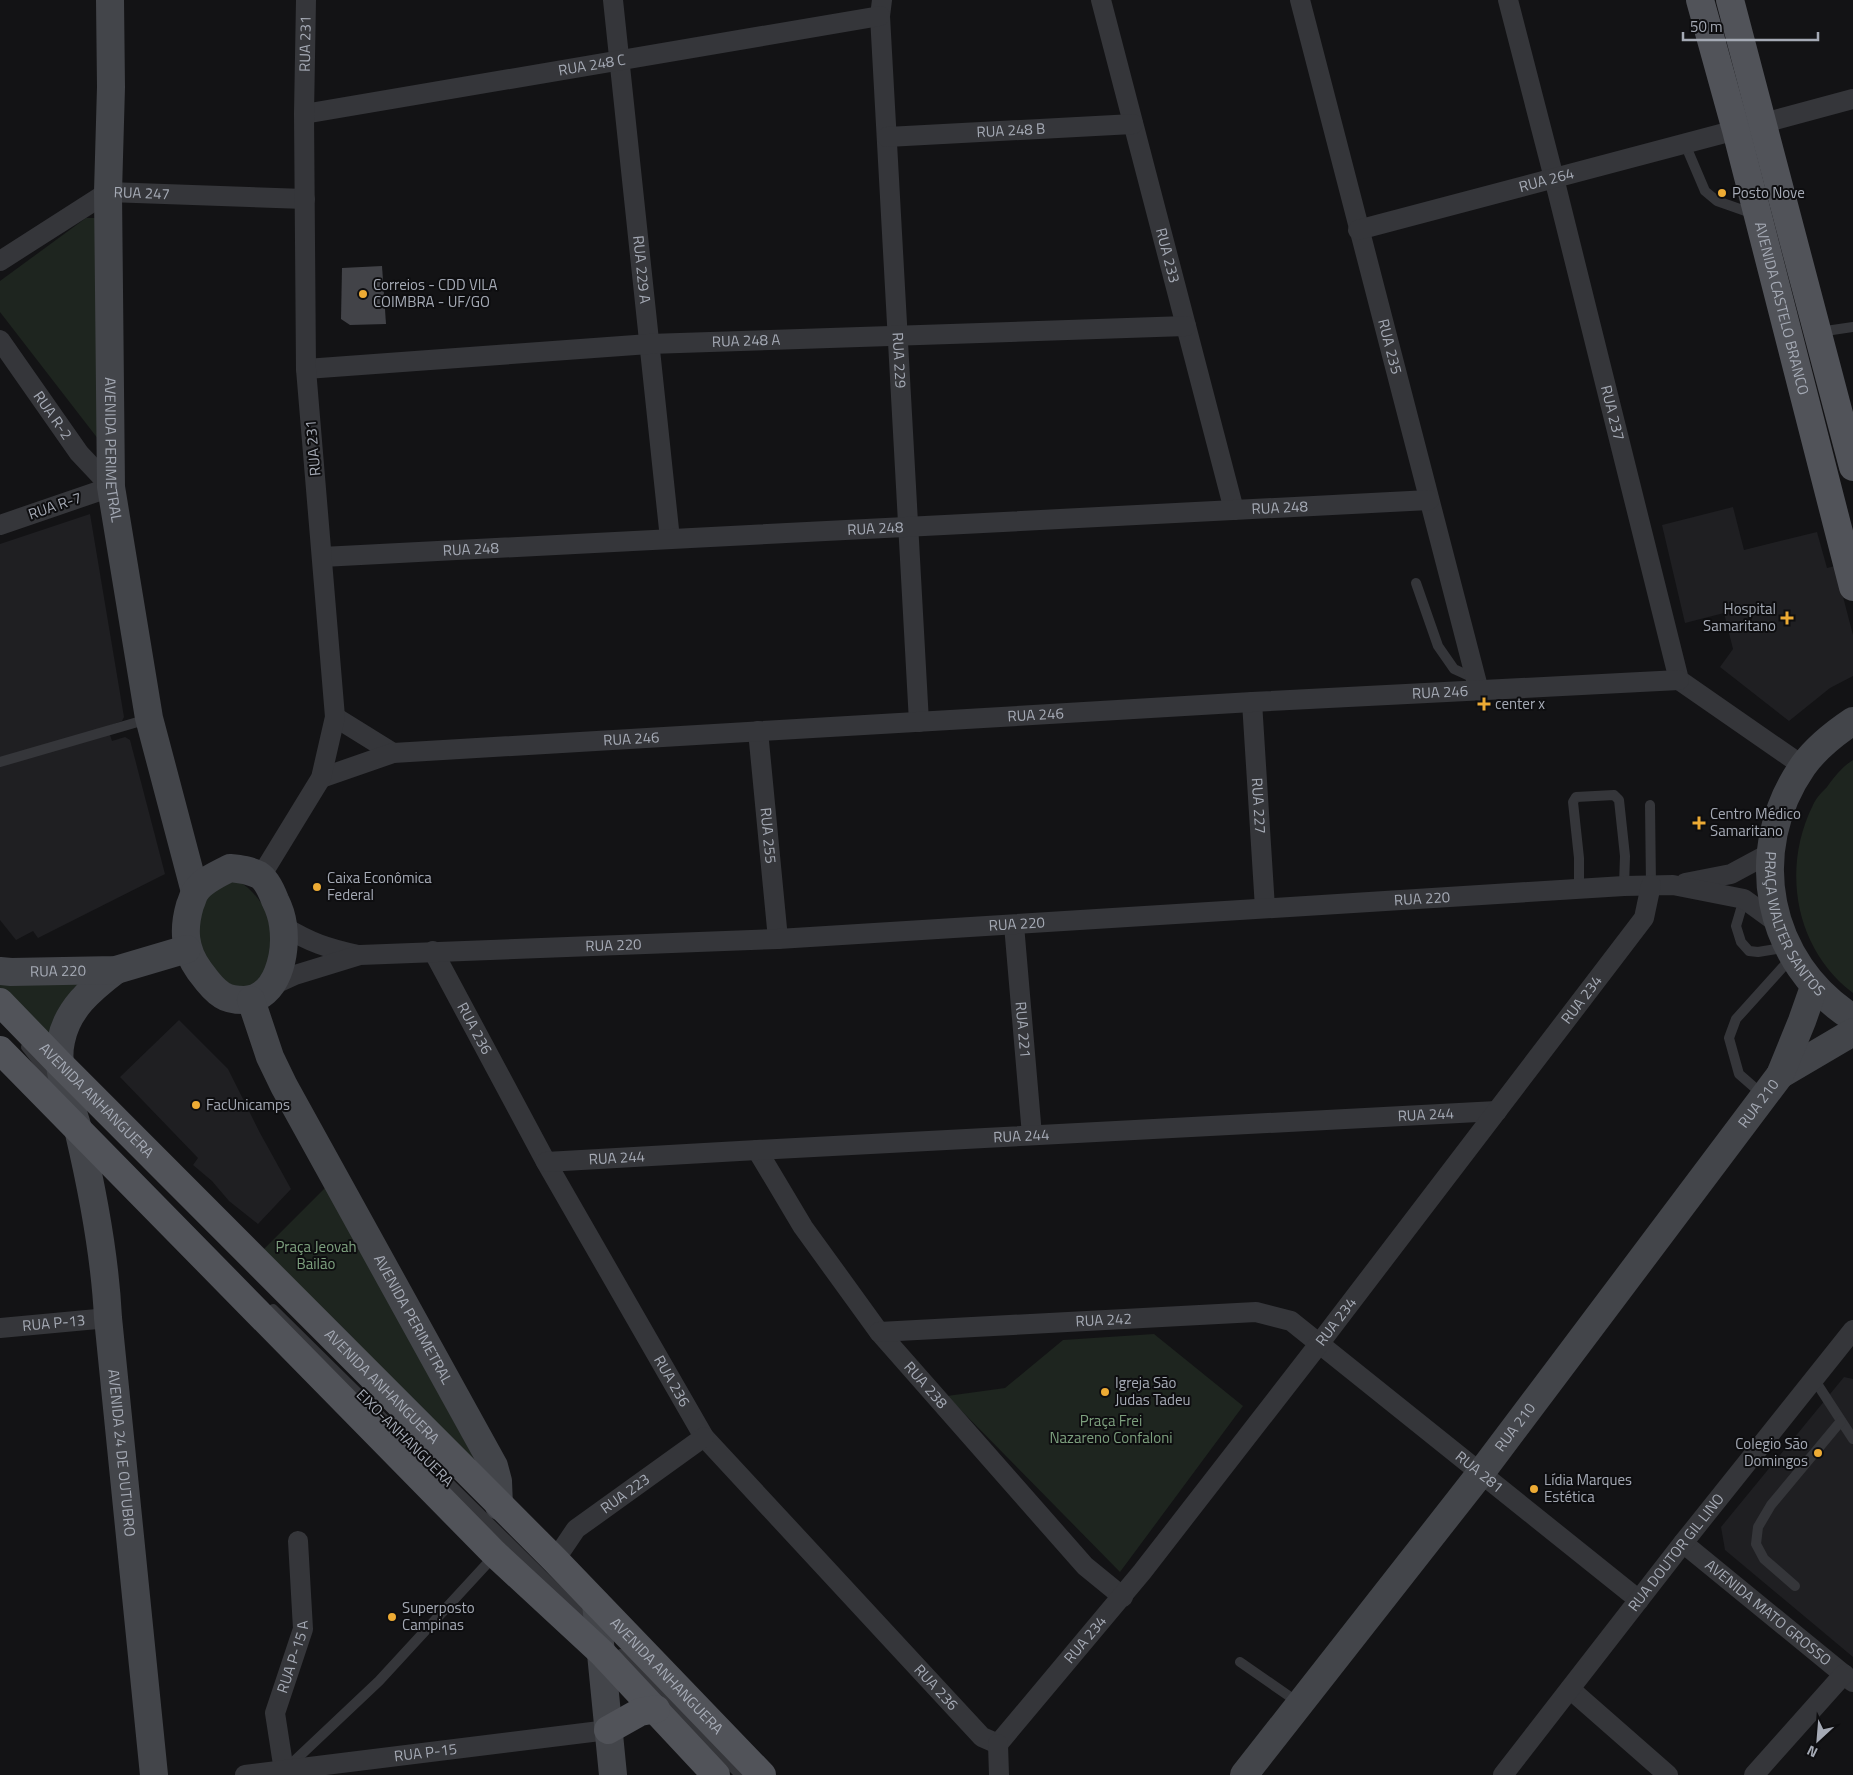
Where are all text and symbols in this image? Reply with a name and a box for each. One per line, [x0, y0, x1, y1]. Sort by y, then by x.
scale bar [1683, 10, 1818, 42]
street label: RUA 231 [293, 15, 317, 72]
text: 50 m [1690, 15, 1723, 38]
street label: RUA 248 C [556, 48, 627, 82]
street label: RUA 248 B [976, 117, 1046, 143]
street label: RUA 264 [1516, 161, 1577, 198]
street label: RUA 247 [113, 180, 170, 205]
place label: Posto Nove [1732, 181, 1805, 204]
marker: Posto Nove [1716, 187, 1728, 199]
street label: AVENIDA CASTELO BRANCO [1749, 219, 1815, 397]
street label: RUA 233 [1150, 225, 1186, 285]
street label: RUA 229 A [627, 234, 657, 305]
place label: Correios - CDD VILA COIMBRA - UF/GO [373, 273, 498, 313]
marker: Correios - CDD VILA COIMBRA - UF/GO [357, 288, 369, 300]
street label: RUA 235 [1372, 316, 1408, 377]
street label: RUA 248 A [711, 328, 781, 353]
street label: RUA 229 [886, 332, 913, 389]
street label: AVENIDA PERIMETRAL [99, 377, 129, 524]
street label: RUA 237 [1595, 383, 1631, 443]
street label: RUA R-2 [28, 386, 78, 444]
street label: RUA 231 [299, 419, 326, 477]
street label: RUA R-7 [25, 486, 85, 525]
street label: RUA 248 [1251, 494, 1308, 520]
street label: RUA 248 [847, 515, 904, 541]
street label: RUA 248 [442, 536, 499, 562]
place label: Hospital Samaritano [1703, 597, 1776, 637]
marker: Hospital Samaritano [1780, 611, 1794, 625]
street label: RUA 246 [1411, 679, 1469, 705]
place label: center x [1495, 692, 1545, 715]
marker: center x [1477, 697, 1491, 711]
street label: RUA 246 [1007, 701, 1064, 727]
street label: RUA 246 [603, 725, 660, 751]
street label: RUA 227 [1246, 777, 1272, 835]
place label: Centro Médico Samaritano [1710, 802, 1801, 842]
street label: RUA 255 [754, 806, 783, 865]
marker: Centro Médico Samaritano [1692, 816, 1706, 830]
street label: PRAÇA WALTER SANTOS [1759, 851, 1831, 1001]
place label: Caixa Econômica Federal [327, 866, 432, 906]
marker: Caixa Econômica Federal [311, 881, 323, 893]
street label: RUA 220 [1393, 885, 1451, 911]
street label: RUA 220 [988, 910, 1046, 937]
street label: RUA 220 [585, 932, 642, 957]
street label: RUA 220 [30, 959, 86, 983]
street label: RUA 234 [1555, 970, 1607, 1029]
street label: RUA 236 [452, 998, 498, 1059]
street label: RUA 221 [1010, 1001, 1037, 1059]
street label: AVENIDA ANHANGUERA [34, 1037, 160, 1163]
street label: RUA 210 [1732, 1074, 1784, 1133]
place label: FacUnicamps [206, 1093, 290, 1116]
marker: FacUnicamps [190, 1099, 202, 1111]
street label: RUA 244 [1397, 1101, 1454, 1127]
street label: RUA 244 [993, 1123, 1050, 1149]
street label: RUA 244 [588, 1144, 646, 1171]
park label: Praça Jeovah Bailão [275, 1235, 357, 1275]
street label: AVENIDA PERIMETRAL [368, 1250, 459, 1388]
street label: RUA 234 [1309, 1292, 1362, 1351]
street label: RUA 242 [1075, 1307, 1132, 1333]
street label: RUA P-13 [21, 1308, 86, 1337]
street label: AVENIDA ANHANGUERA [319, 1323, 445, 1449]
street label: RUA 236 [648, 1351, 696, 1411]
street label: RUA 238 [899, 1356, 953, 1413]
street label: AVENIDA 24 DE OUTUBRO [102, 1368, 142, 1538]
place label: Igreja São Judas Tadeu [1115, 1371, 1191, 1411]
street label: EIXO-ANHANGUERA [351, 1384, 459, 1492]
marker: Igreja São Judas Tadeu [1099, 1386, 1111, 1398]
street label: RUA 210 [1489, 1398, 1541, 1456]
park label: Praça Frei Nazareno Confaloni [1049, 1409, 1173, 1449]
place label: Colegio São Domingos [1735, 1432, 1808, 1472]
street label: RUA 281 [1450, 1445, 1509, 1498]
marker: Colegio São Domingos [1812, 1447, 1824, 1459]
street label: RUA 223 [595, 1467, 654, 1519]
place label: Lídia Marques Estética [1544, 1468, 1632, 1508]
marker: Lídia Marques Estética [1528, 1483, 1540, 1495]
street label: RUA DOUTOR GIL LINO [1622, 1488, 1730, 1616]
street label: AVENIDA MATO GROSSO [1700, 1554, 1837, 1671]
place label: Superposto Campinas [402, 1596, 475, 1636]
street label: RUA 234 [1058, 1610, 1112, 1668]
marker: Superposto Campinas [386, 1611, 398, 1623]
street label: AVENIDA ANHANGUERA [605, 1612, 729, 1739]
street label: RUA P-15 A [270, 1620, 314, 1696]
street label: RUA 236 [909, 1659, 964, 1716]
north arrow [1793, 1715, 1843, 1765]
street label: RUA P-15 [393, 1737, 458, 1767]
text: N [1803, 1741, 1821, 1764]

